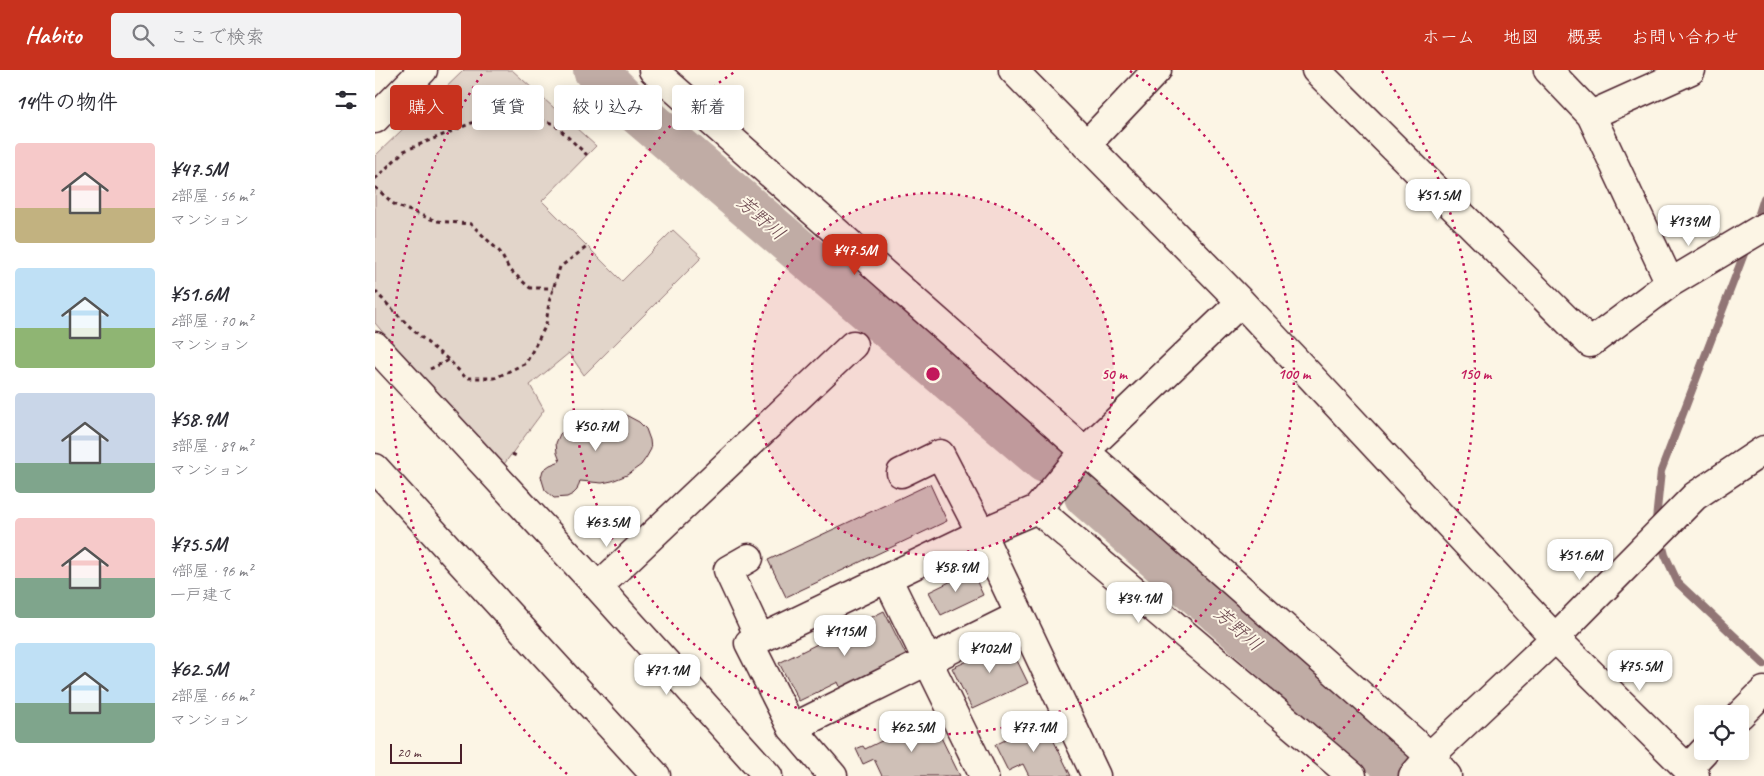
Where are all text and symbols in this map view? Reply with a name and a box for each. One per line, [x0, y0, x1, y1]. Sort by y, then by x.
search box [111, 13, 461, 58]
text: Habito [25, 20, 81, 50]
icon: search [129, 21, 157, 49]
text: ここで検索 [169, 25, 265, 49]
text: ホーム [1422, 26, 1475, 48]
text: 地図 [1503, 26, 1539, 48]
text: 概要 [1567, 26, 1603, 48]
text: お問い合わせ [1631, 26, 1739, 48]
chip: 購入 [390, 85, 462, 130]
chip: 賃貸 [472, 85, 544, 130]
chip: 絞り込み [554, 85, 662, 130]
chip: 新着 [672, 85, 744, 130]
icon: filters [332, 86, 360, 114]
text: 14件の物件 [15, 89, 118, 115]
text: ¥47.5M [170, 156, 227, 182]
icon: home [55, 163, 115, 223]
pin: ¥51.5M [1397, 178, 1479, 221]
text: ¥51.5M [1416, 185, 1460, 205]
text: 2部屋 · 56 m² [170, 186, 252, 206]
water label: 芳野川 [732, 190, 790, 246]
pin: ¥139M [1654, 204, 1724, 247]
text: マンション [170, 210, 249, 230]
text: ¥139M [1669, 211, 1709, 231]
pin: ¥47.5M [814, 234, 896, 276]
text: ¥47.5M [833, 240, 877, 260]
text: ¥51.6M [170, 281, 227, 307]
icon: home [55, 288, 115, 348]
text: 2部屋 · 70 m² [170, 311, 252, 331]
text: マンション [170, 335, 249, 355]
centre of rings [924, 365, 942, 383]
text: 50 m [1101, 365, 1128, 384]
text: 100 m [1278, 365, 1312, 384]
text: 150 m [1459, 365, 1493, 384]
text: ¥58.9M [170, 406, 227, 432]
pin: ¥50.7M [555, 410, 637, 452]
icon: home [55, 413, 115, 473]
text: ¥50.7M [574, 416, 618, 436]
text: 3部屋 · 89 m² [170, 436, 252, 456]
text: マンション [170, 460, 249, 480]
pin: ¥63.5M [566, 506, 648, 548]
text: ¥63.5M [585, 512, 629, 532]
text: ¥75.5M [170, 531, 227, 557]
icon: home [55, 538, 115, 598]
pin: ¥51.6M [1539, 538, 1621, 581]
text: ¥51.6M [1558, 545, 1602, 565]
pin: ¥58.9M [915, 550, 997, 593]
text: ¥58.9M [934, 557, 978, 577]
text: 4部屋 · 96 m² [170, 561, 252, 581]
pin: ¥34.1M [1098, 582, 1180, 624]
text: 一戸建て [170, 585, 234, 605]
text: ¥34.1M [1117, 588, 1161, 608]
water label: 芳野川 [1209, 601, 1267, 657]
pin: ¥115M [810, 614, 880, 657]
text: ¥115M [825, 621, 865, 641]
pin: ¥102M [955, 632, 1025, 674]
text: ¥102M [970, 638, 1010, 658]
pin: ¥75.5M [1599, 650, 1681, 692]
pin: ¥71.1M [626, 654, 708, 696]
text: ¥62.5M [170, 656, 227, 682]
text: ¥75.5M [1618, 656, 1662, 676]
text: ¥71.1M [645, 660, 689, 680]
icon: home [55, 663, 115, 723]
text: 2部屋 · 66 m² [170, 686, 252, 706]
map controls [1694, 705, 1749, 760]
button: locate [1694, 705, 1749, 760]
text: マンション [170, 710, 249, 730]
pin: ¥62.5M [871, 710, 953, 753]
pin: ¥77.1M [993, 710, 1075, 753]
text: ¥62.5M [890, 717, 934, 737]
text: ¥77.1M [1012, 717, 1056, 737]
scale bar [390, 741, 463, 764]
text: 20 m [397, 744, 421, 761]

